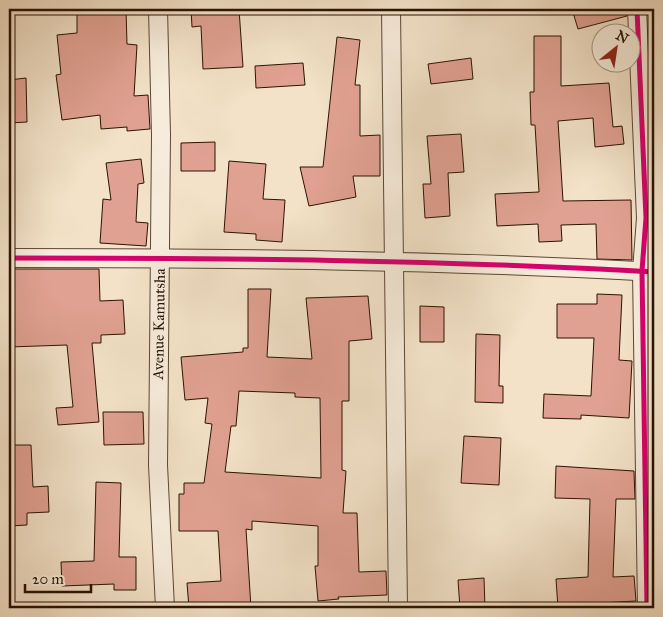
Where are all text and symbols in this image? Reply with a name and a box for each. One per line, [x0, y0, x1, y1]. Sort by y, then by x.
north arrow [590, 22, 640, 72]
text: N [613, 27, 632, 48]
street label: Avenue Kamutsha [149, 268, 169, 381]
scale bar [25, 562, 91, 594]
text: 20 m [32, 570, 64, 588]

